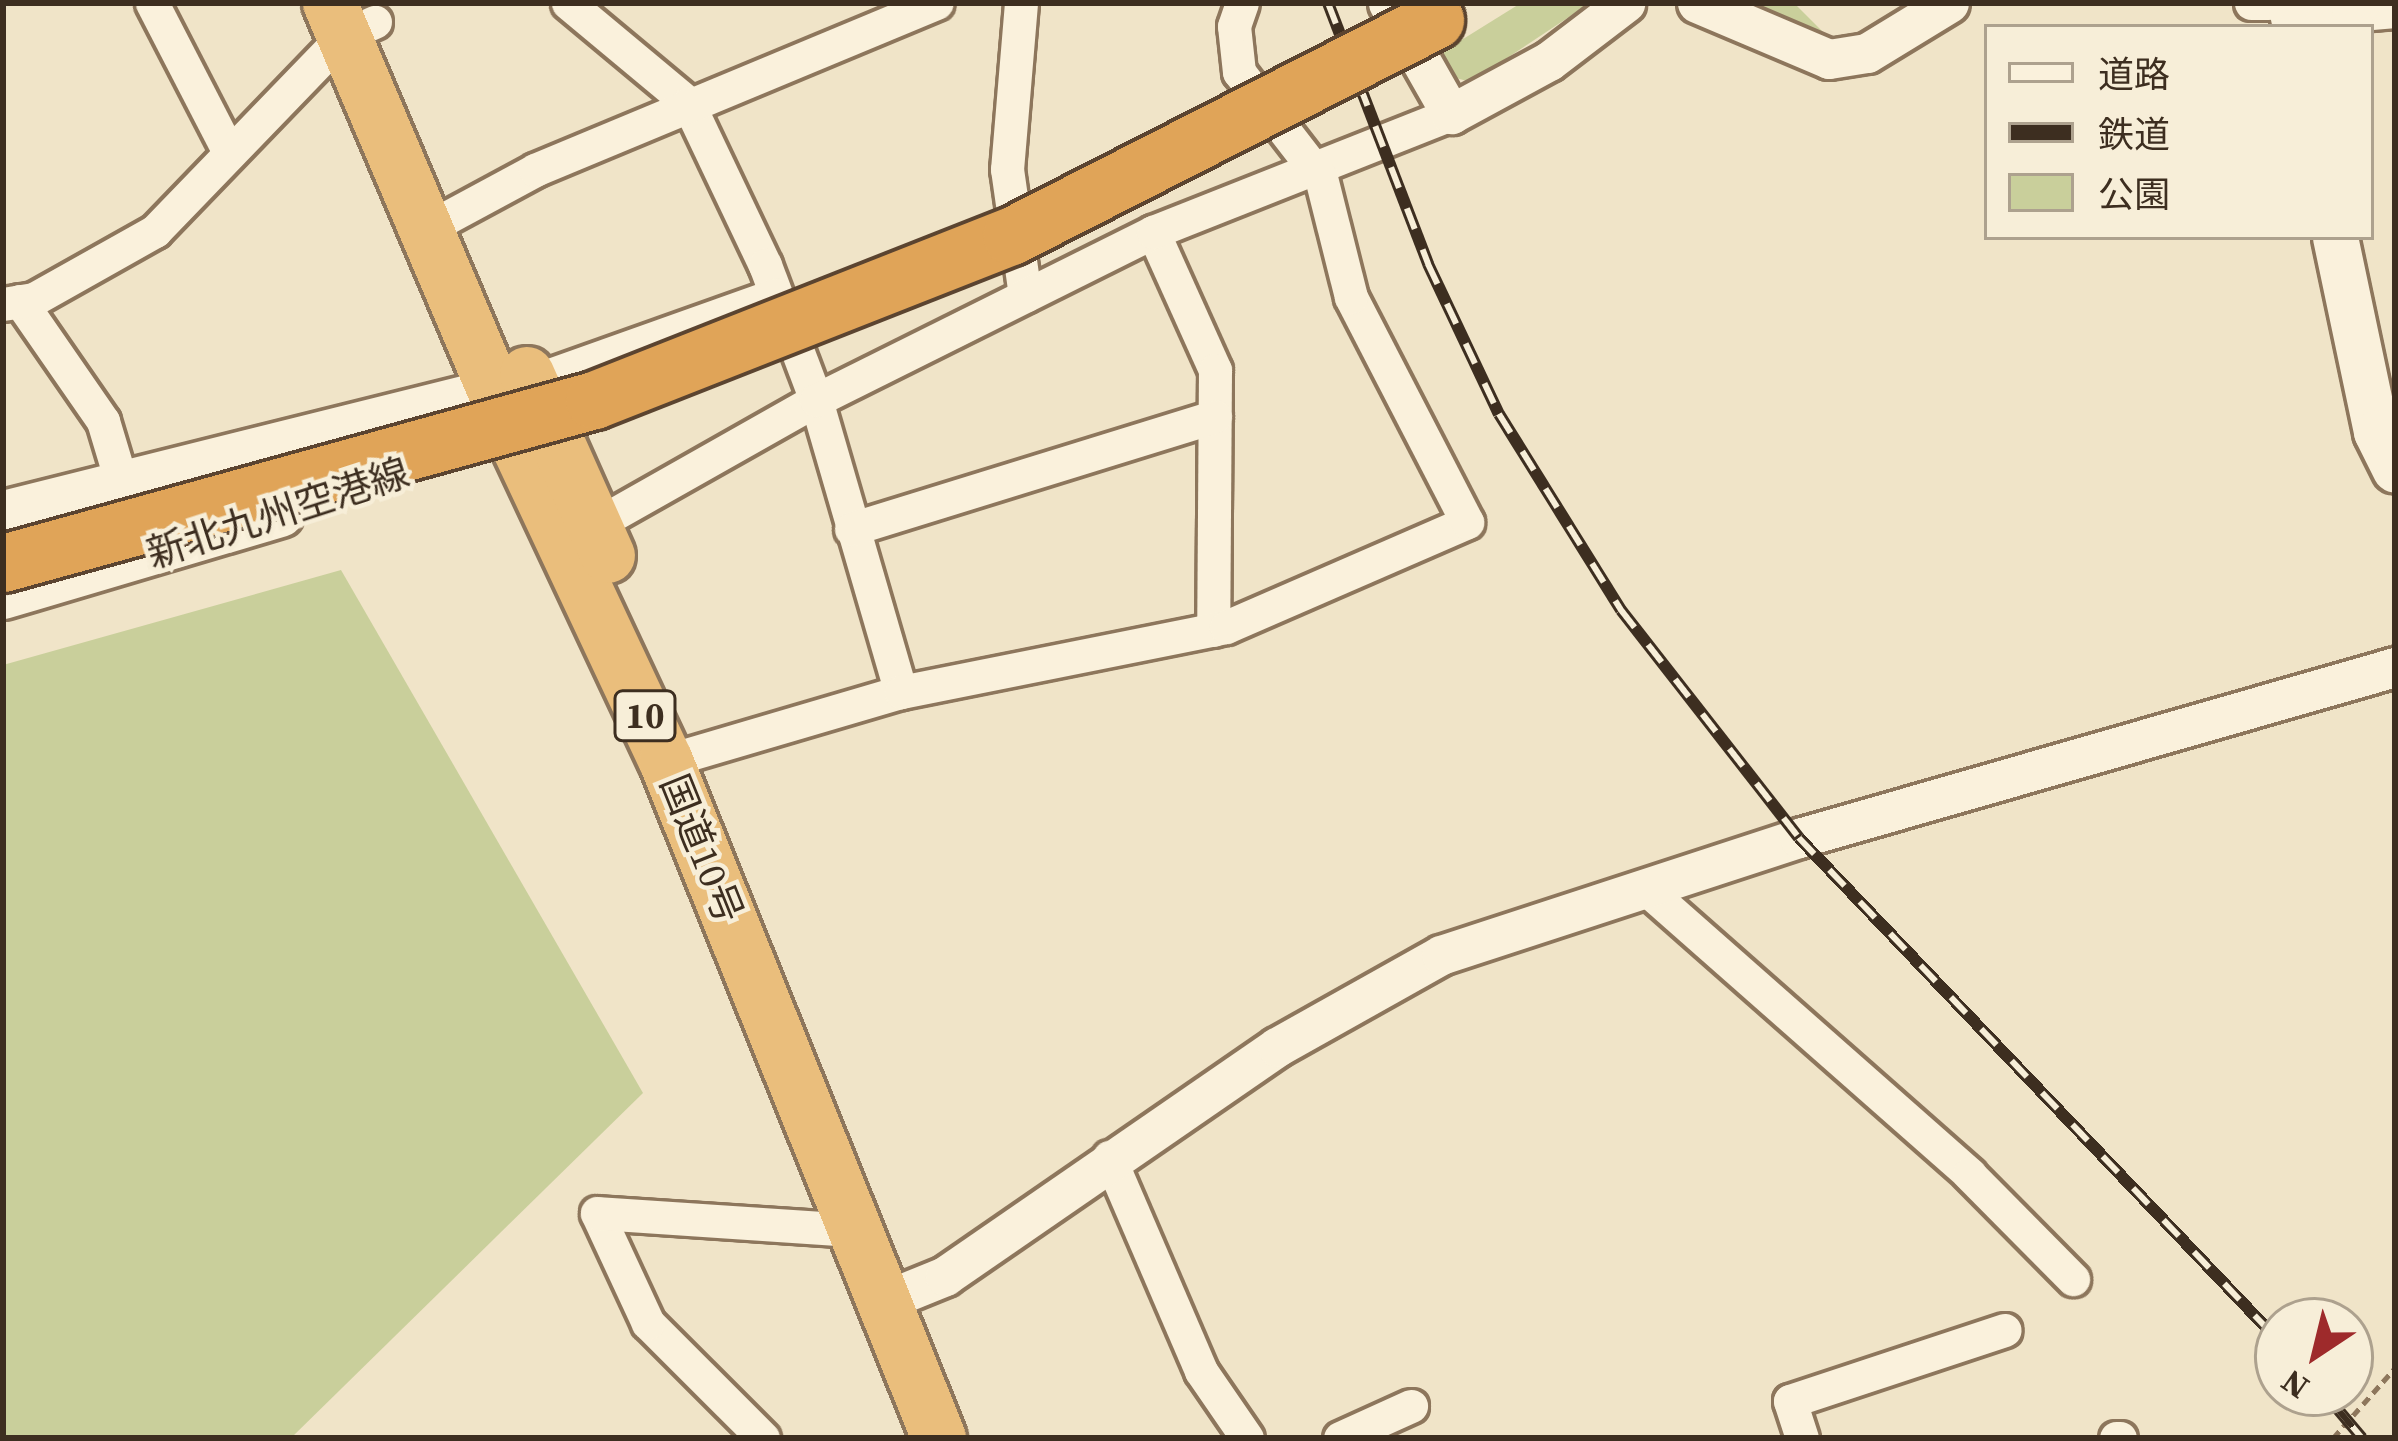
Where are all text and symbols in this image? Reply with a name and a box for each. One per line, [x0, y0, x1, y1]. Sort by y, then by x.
legend [1984, 24, 2374, 240]
text: 道路 [2098, 50, 2170, 99]
text: 鉄道 [2098, 110, 2170, 159]
text: 公園 [2098, 170, 2170, 219]
street label: 新北九州空港線 [141, 450, 415, 578]
road number: 10 [612, 686, 678, 746]
street label: 国道10号 [650, 768, 752, 930]
north arrow [2254, 1297, 2374, 1417]
text: N [2272, 1359, 2318, 1410]

